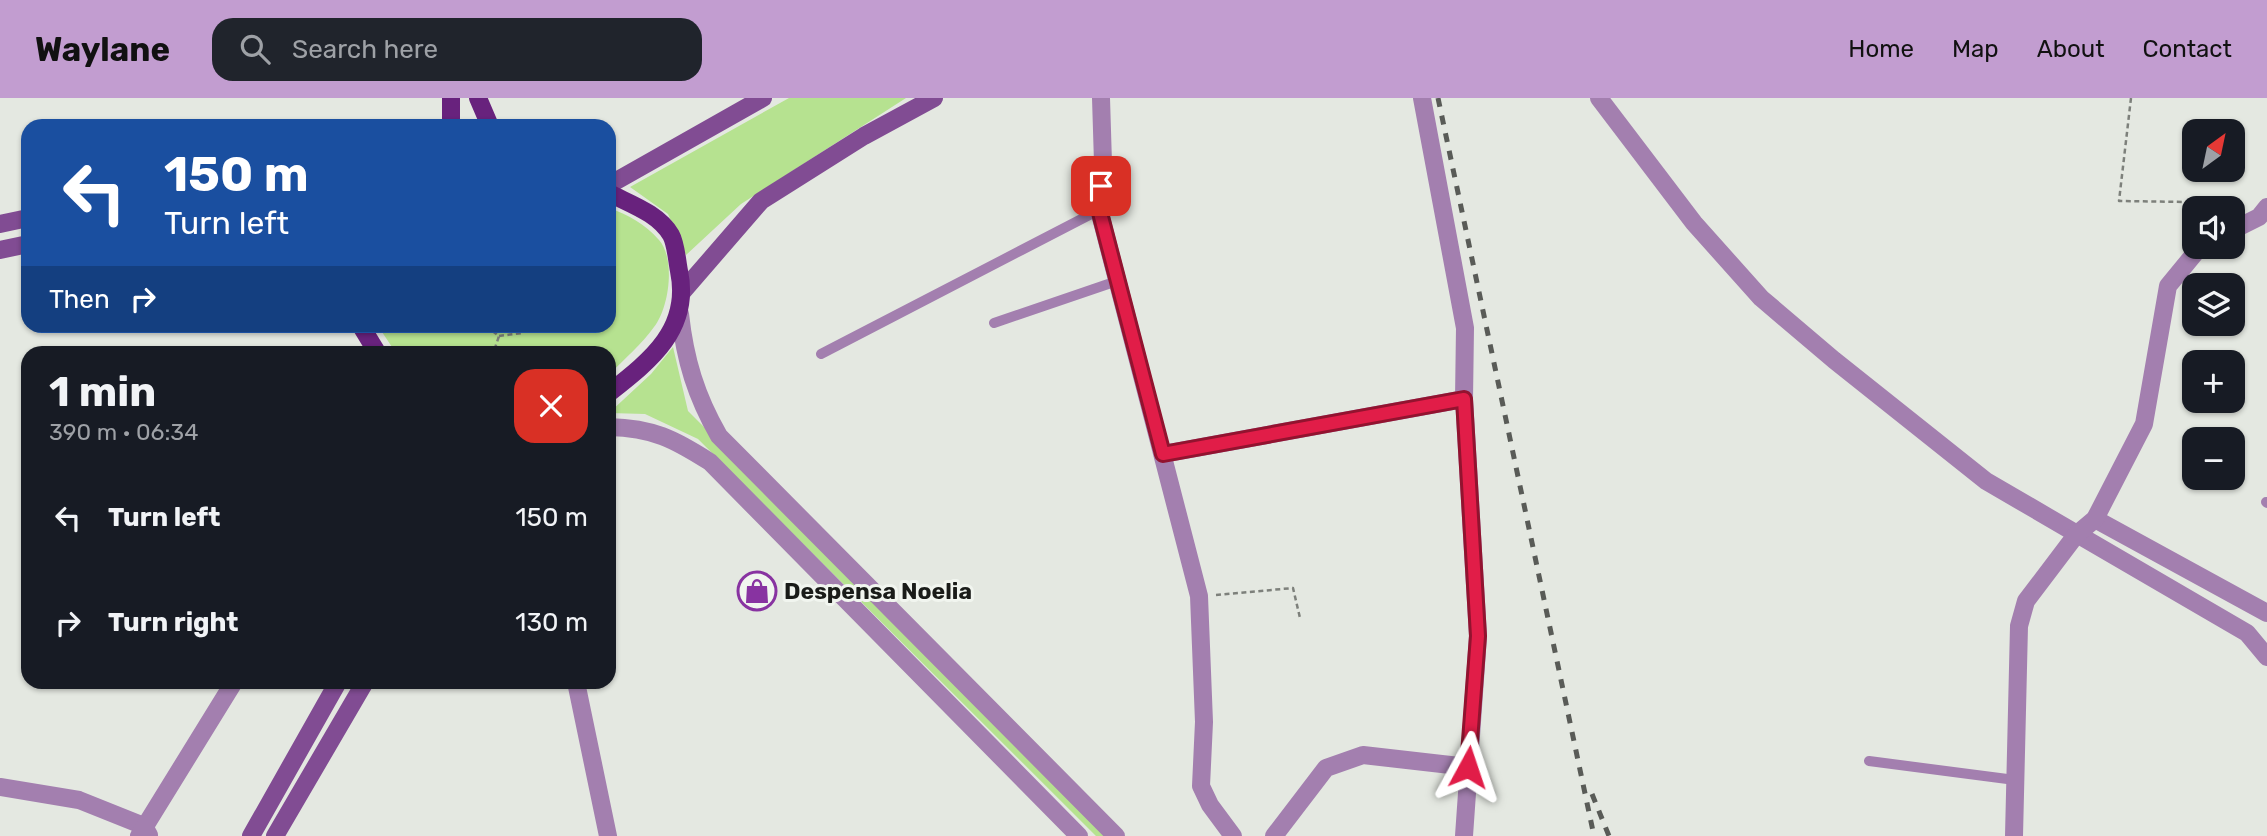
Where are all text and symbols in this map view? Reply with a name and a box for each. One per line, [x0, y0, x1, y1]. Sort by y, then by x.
search box [212, 18, 702, 81]
text: Waylane [35, 30, 170, 69]
icon: search [236, 30, 274, 68]
text: Search here [292, 34, 438, 65]
text: Home [1848, 35, 1914, 63]
text: Map [1952, 35, 1999, 63]
text: About [2037, 35, 2105, 63]
text: Contact [2143, 35, 2232, 63]
north arrow [2182, 119, 2245, 182]
map controls [2182, 119, 2245, 490]
text: 150 m [164, 145, 309, 203]
icon: left [49, 147, 140, 238]
pin [1071, 156, 1131, 216]
icon: arrive [1082, 167, 1120, 205]
button: sound [2182, 196, 2245, 259]
text: Turn left [164, 204, 289, 242]
button: layers [2182, 273, 2245, 336]
icon: right [124, 280, 162, 318]
text: Then [49, 284, 110, 315]
button: + [2182, 350, 2245, 413]
text: 1 min [49, 367, 156, 417]
button: close [514, 369, 588, 443]
text: 390 m · 06:34 [49, 418, 198, 446]
button: − [2182, 427, 2245, 490]
icon: left [49, 499, 87, 537]
text: Turn left [108, 502, 220, 533]
text: 150 m [515, 502, 588, 533]
shop icon: Despensa Noelia [736, 570, 778, 612]
place label: Despensa Noelia [784, 577, 972, 605]
icon: right [49, 604, 87, 642]
text: Turn right [108, 607, 238, 638]
text: 130 m [515, 607, 588, 638]
position arrow [1431, 730, 1505, 804]

